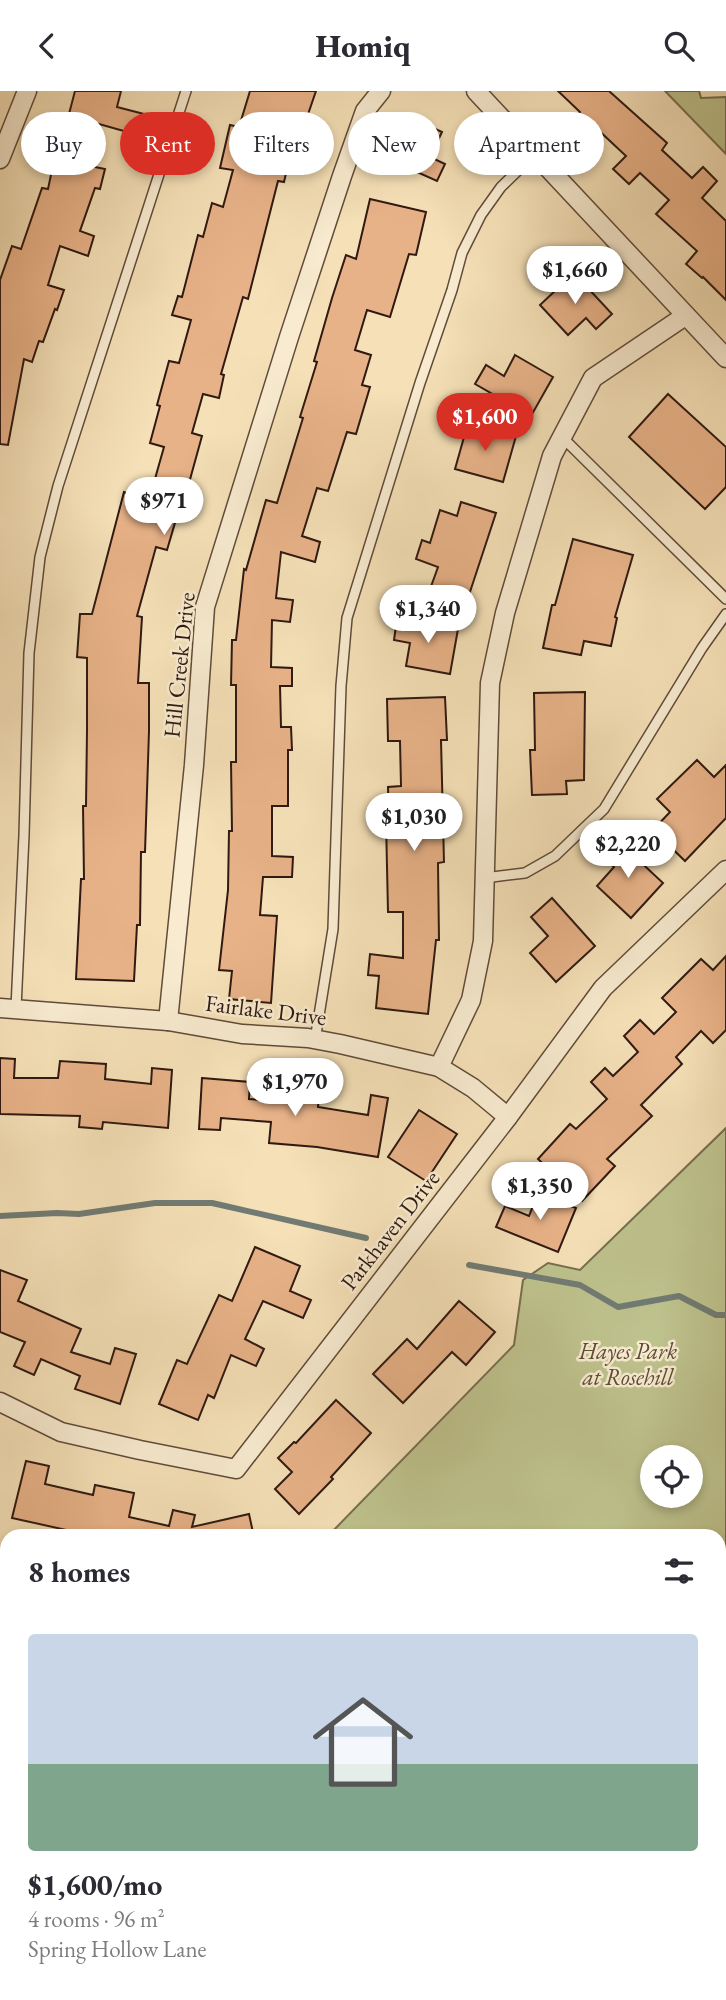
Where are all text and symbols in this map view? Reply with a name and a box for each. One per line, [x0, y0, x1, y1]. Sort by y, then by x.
text: Homiq [316, 25, 410, 67]
icon: back [28, 27, 66, 65]
icon: search [660, 27, 698, 65]
chip: Buy [21, 112, 106, 175]
chip: Rent [120, 112, 215, 175]
chip: Filters [229, 112, 334, 175]
chip: New [348, 112, 440, 175]
chip: Apartment [454, 112, 604, 175]
pin: $1,660 [518, 247, 632, 306]
text: $1,660 [543, 254, 607, 284]
pin: $1,600 [428, 393, 542, 453]
text: $1,600 [453, 401, 517, 431]
pin: $971 [123, 477, 205, 537]
text: $971 [140, 485, 188, 515]
pin: $1,340 [371, 585, 485, 645]
street label: Hill Creek Drive [156, 591, 202, 739]
text: $1,340 [396, 593, 460, 623]
pin: $1,030 [357, 793, 471, 853]
text: $1,030 [382, 801, 446, 831]
pin: $2,220 [571, 821, 685, 880]
text: $2,220 [596, 828, 660, 858]
street label: Fairlake Drive [204, 988, 328, 1032]
pin: $1,970 [238, 1059, 352, 1118]
text: $1,970 [263, 1066, 327, 1096]
pin: $1,350 [483, 1163, 597, 1222]
street label: Parkhaven Drive [334, 1164, 446, 1296]
text: $1,350 [508, 1170, 572, 1200]
park label: Hayes Park at Rosehill [578, 1336, 678, 1392]
map controls [640, 1445, 703, 1508]
button: locate [640, 1445, 703, 1508]
text: 8 homes [28, 1552, 130, 1591]
icon: filters [660, 1552, 698, 1590]
icon: home [300, 1679, 426, 1805]
text: $1,600/mo [28, 1865, 162, 1904]
text: 4 rooms · 96 m² [28, 1904, 165, 1934]
text: Spring Hollow Lane [28, 1934, 207, 1964]

